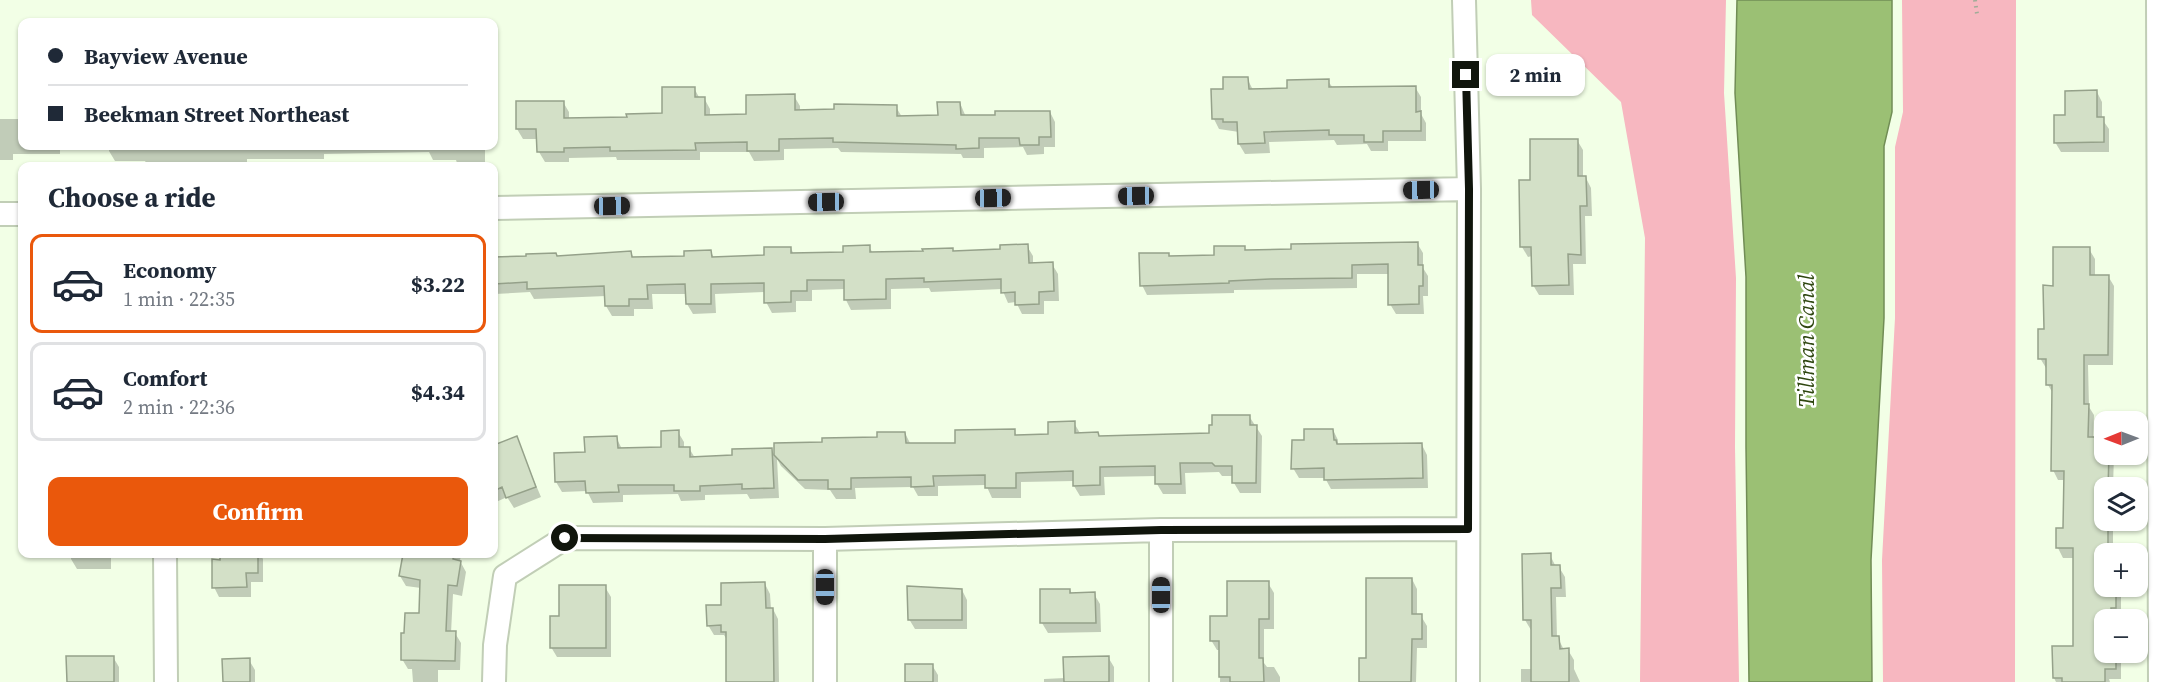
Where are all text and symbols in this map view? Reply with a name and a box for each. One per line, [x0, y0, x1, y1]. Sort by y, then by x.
text: Bayview Avenue [84, 41, 248, 71]
callout: 2 min [1487, 54, 1586, 96]
route end [1452, 61, 1479, 88]
text: 2 min [1510, 61, 1561, 89]
text: Beekman Street Northeast [84, 99, 349, 129]
text: Choose a ride [48, 179, 216, 216]
car [1403, 181, 1439, 199]
car [1118, 187, 1154, 205]
car [975, 189, 1011, 207]
car [808, 193, 844, 211]
car [594, 197, 630, 215]
text: Economy [123, 255, 217, 285]
icon: car [51, 257, 105, 311]
text: $3.22 [411, 269, 465, 299]
water label: Tillman Canal [1791, 274, 1821, 408]
text: 1 min · 22:35 [123, 285, 235, 313]
text: Comfort [123, 363, 207, 393]
icon: car [51, 365, 105, 419]
text: $4.34 [411, 377, 465, 407]
text: 2 min · 22:36 [123, 393, 235, 421]
north arrow [2094, 411, 2148, 465]
map controls [2094, 411, 2148, 663]
button: Confirm [48, 477, 468, 546]
button: layers [2094, 477, 2148, 531]
route start [551, 524, 578, 551]
button: + [2094, 543, 2148, 597]
car [816, 569, 834, 605]
car [1152, 577, 1170, 613]
button: − [2094, 609, 2148, 663]

